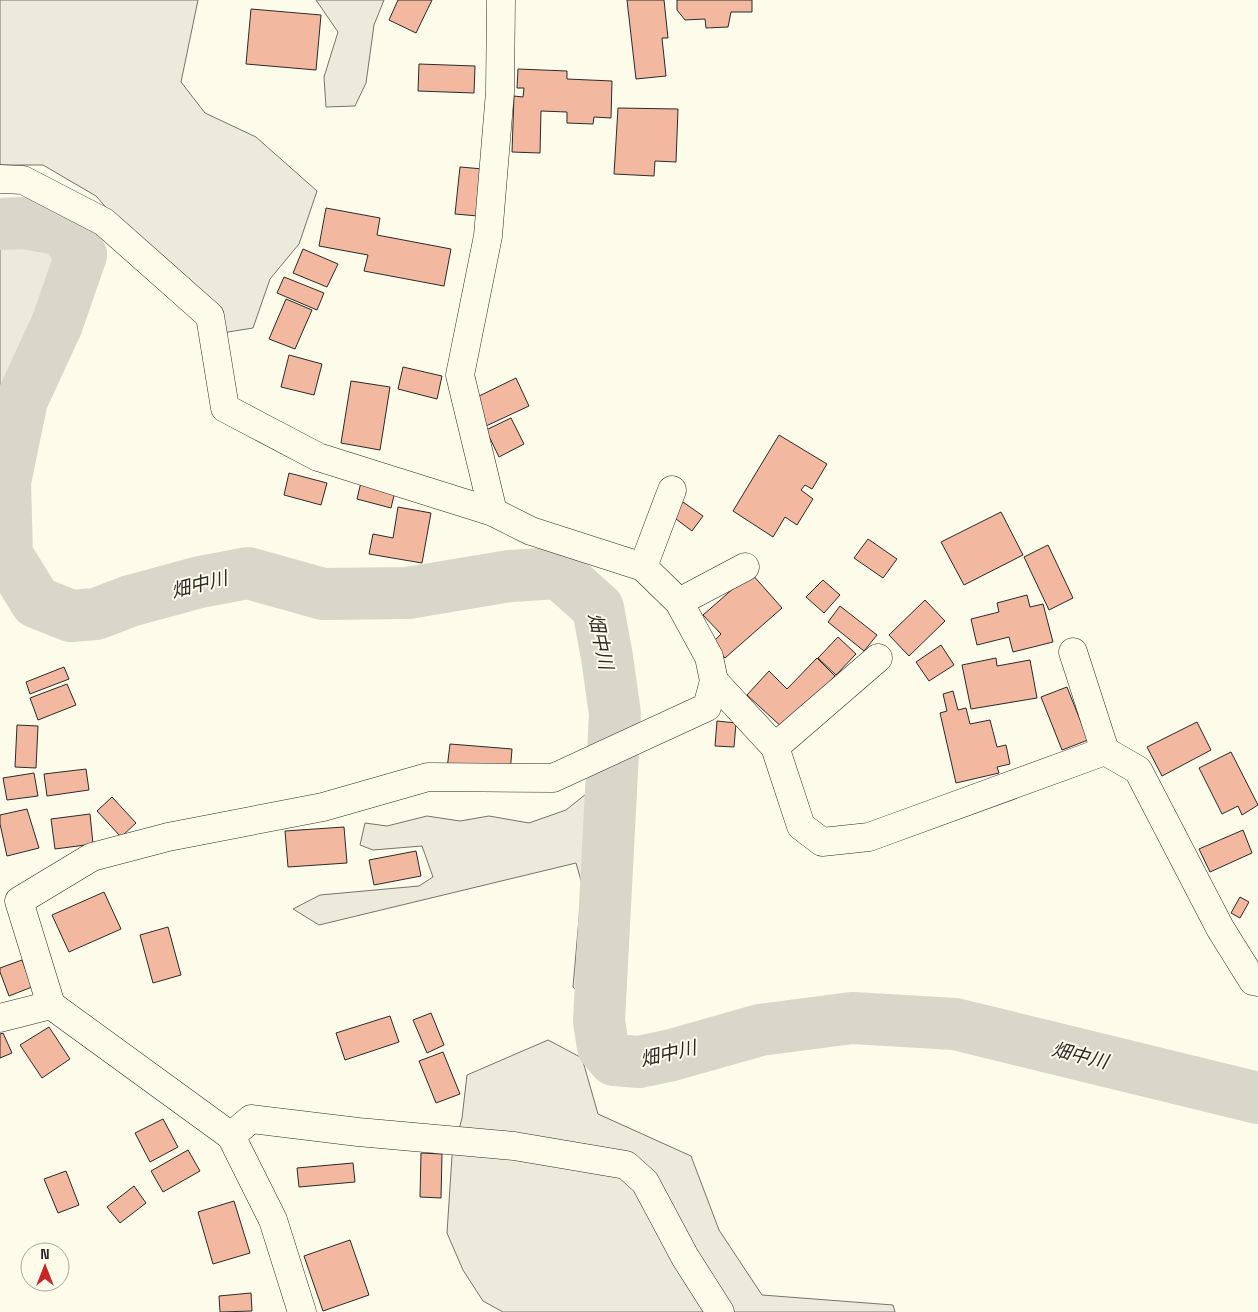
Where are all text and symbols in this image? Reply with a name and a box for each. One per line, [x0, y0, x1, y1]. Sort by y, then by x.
water label: 畑中川 [168, 565, 232, 604]
water label: 畑中川 [582, 611, 619, 674]
water label: 畑中川 [638, 1034, 701, 1072]
water label: 畑中川 [1049, 1036, 1112, 1075]
north arrow [20, 1242, 70, 1292]
text: N [40, 1245, 50, 1263]

